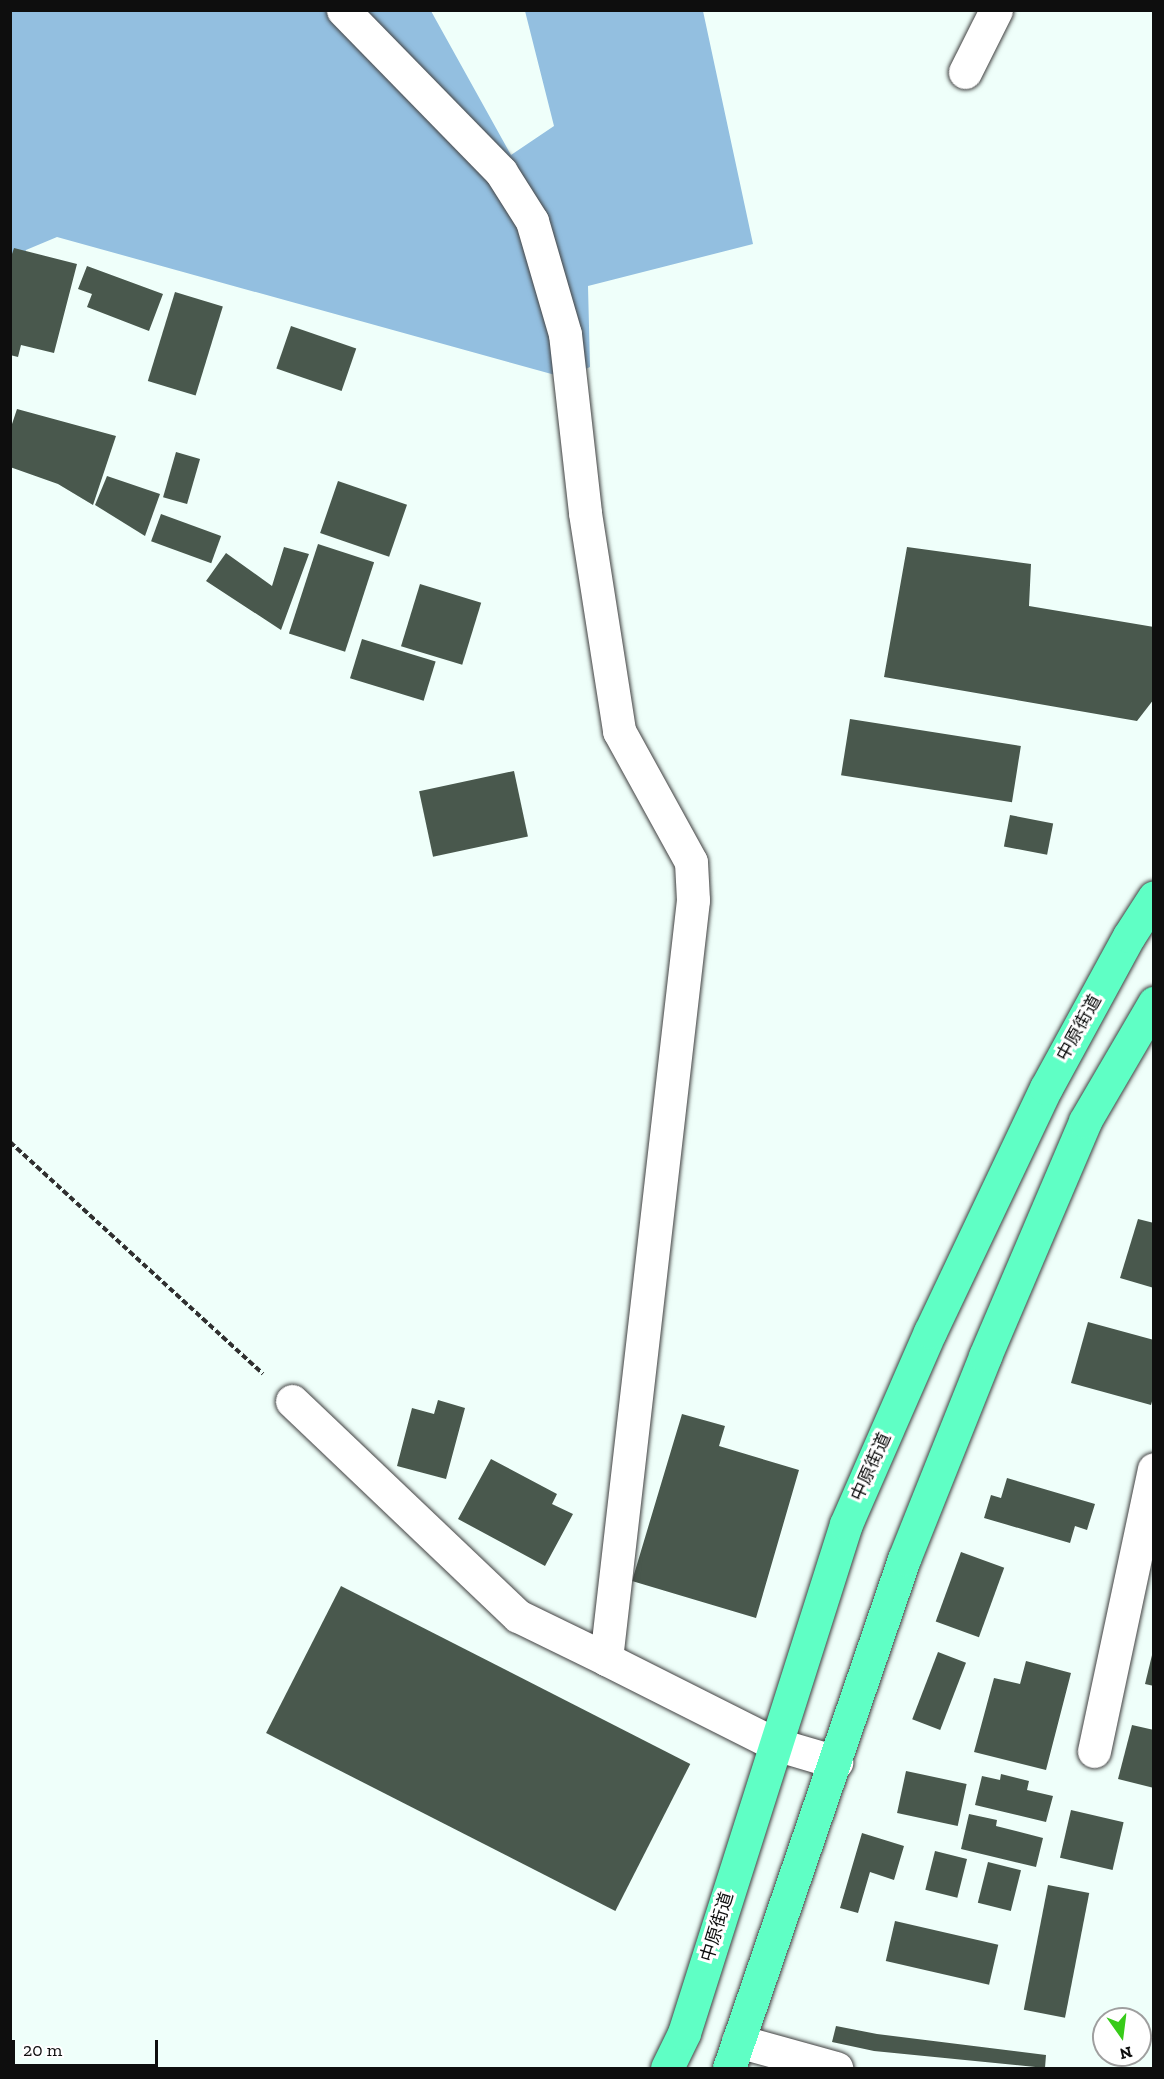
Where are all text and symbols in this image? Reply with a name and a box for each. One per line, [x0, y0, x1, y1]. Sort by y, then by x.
street label: 中原街道 [1052, 991, 1106, 1065]
street label: 中原街道 [846, 1430, 896, 1504]
street label: 中原街道 [696, 1889, 738, 1965]
north arrow [1092, 2007, 1152, 2067]
scale bar [15, 2028, 160, 2066]
text: 20 m [23, 2039, 62, 2061]
text: N [1118, 2042, 1134, 2064]

